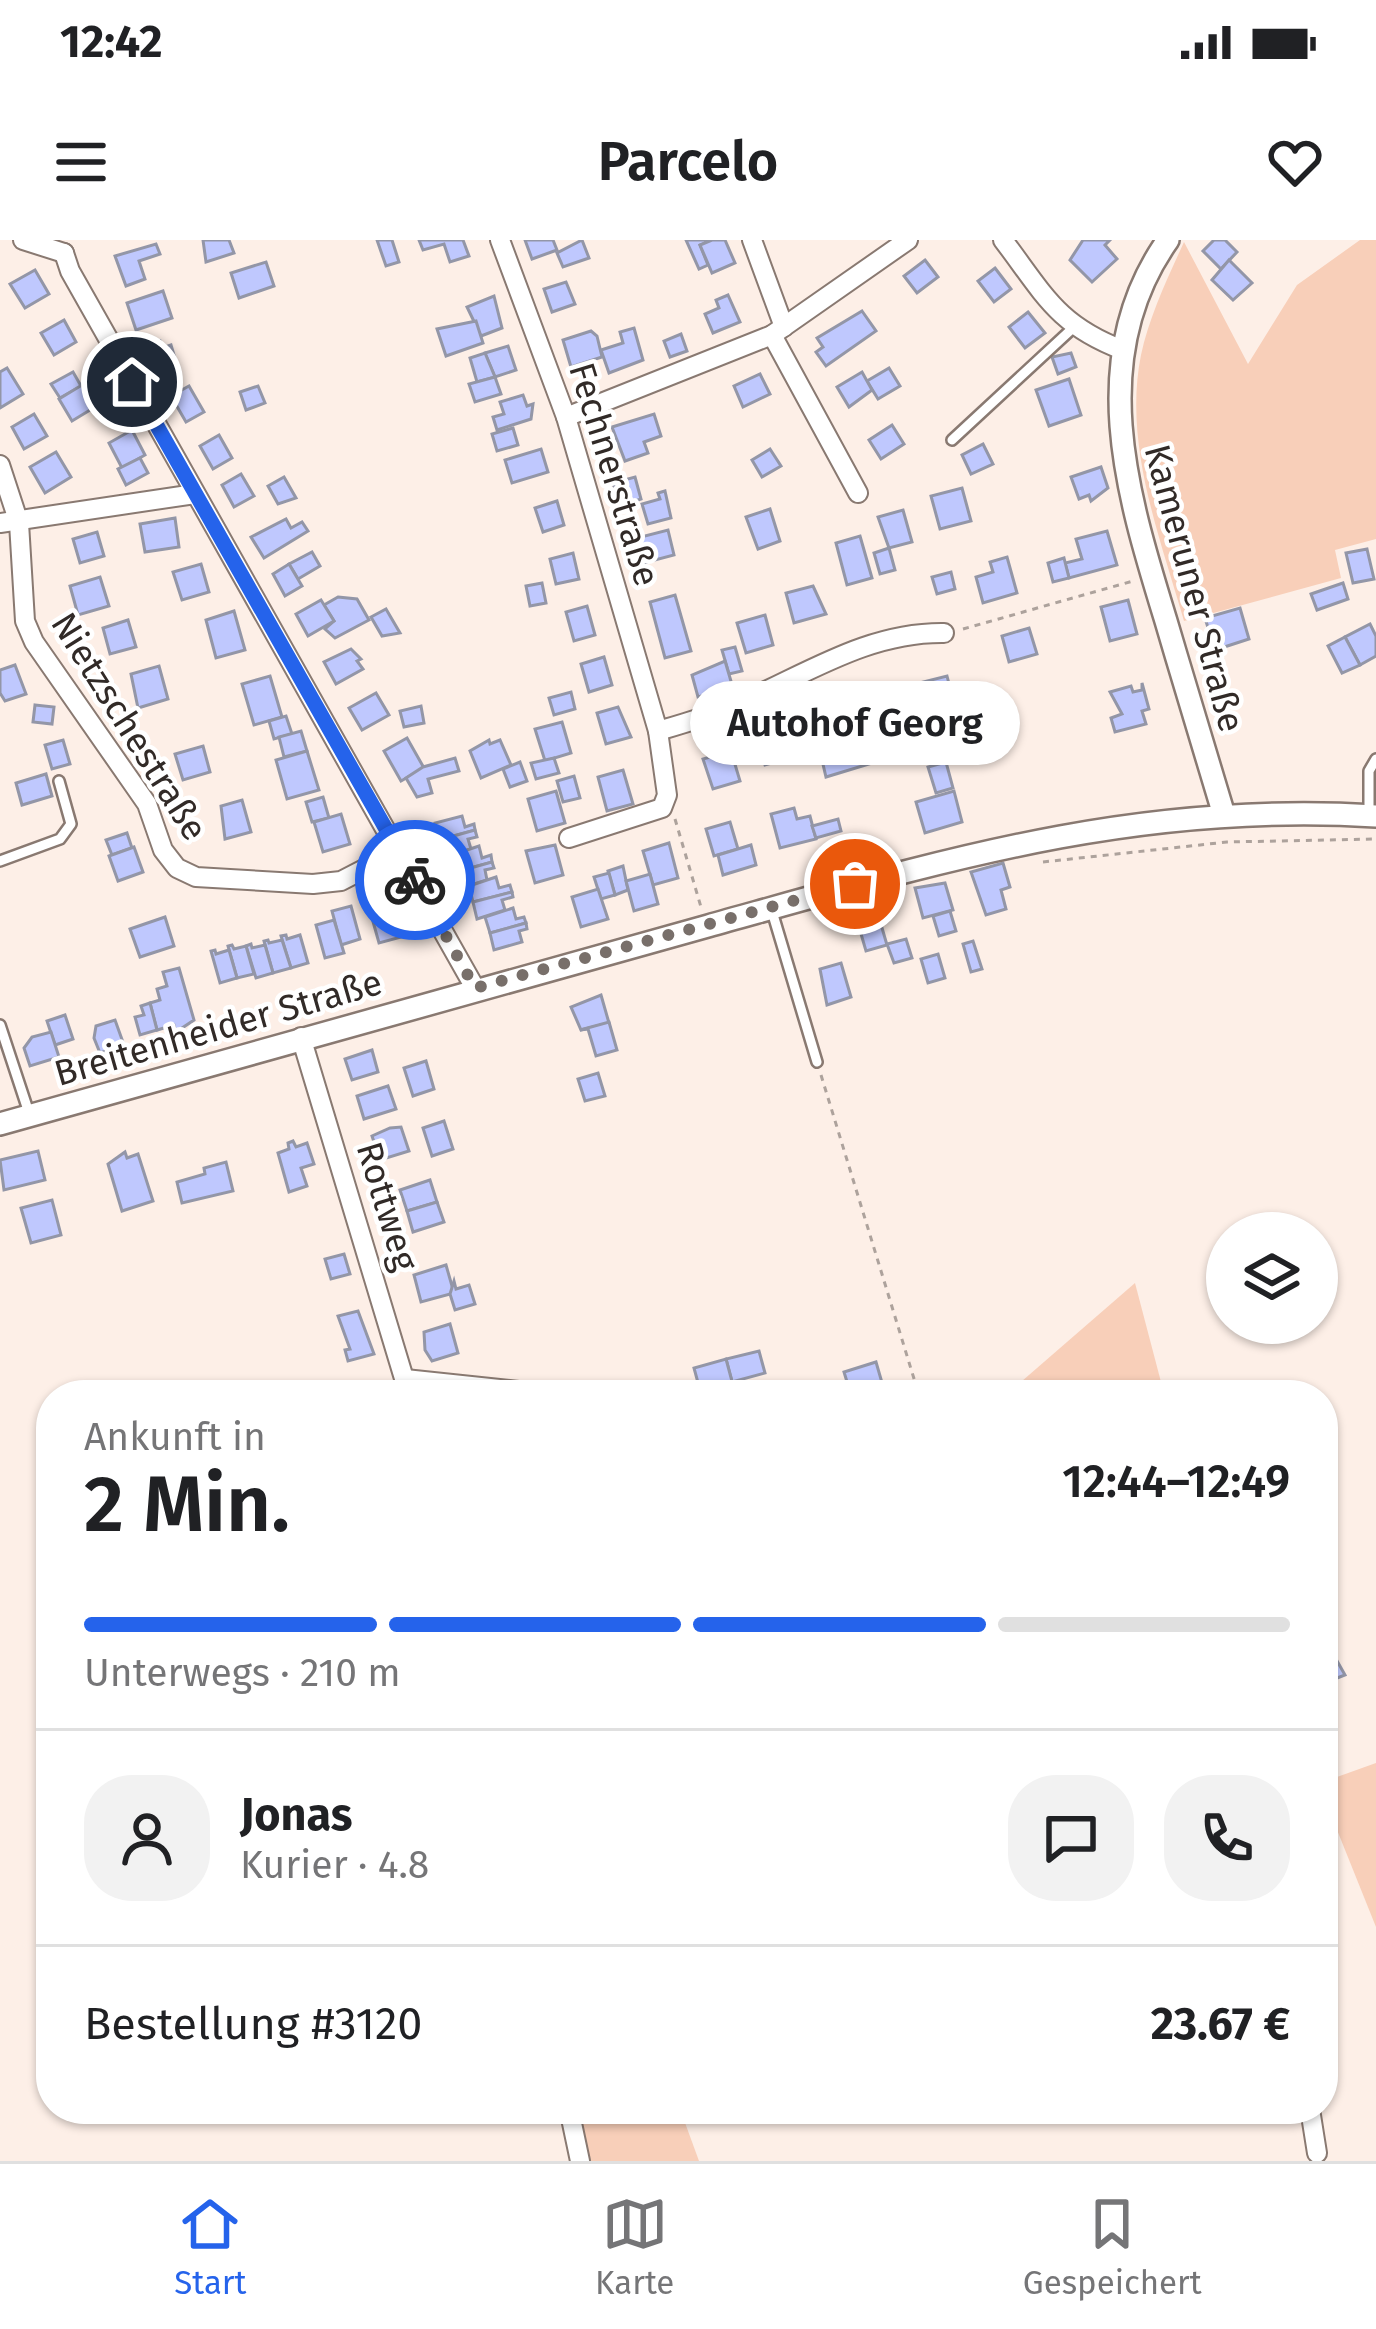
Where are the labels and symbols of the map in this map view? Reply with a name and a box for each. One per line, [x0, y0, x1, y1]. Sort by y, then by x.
pin [81, 331, 183, 433]
street label: Fechnerstraße [559, 357, 669, 591]
street label: Kameruner Straße [1135, 440, 1254, 737]
street label: Nietzschestraße [41, 604, 217, 849]
callout: Autohof Georg [690, 680, 1020, 764]
courier [355, 820, 475, 940]
pin [804, 833, 906, 935]
street label: Breitenheider Straße [49, 960, 387, 1096]
street label: Rottweg [347, 1137, 428, 1276]

